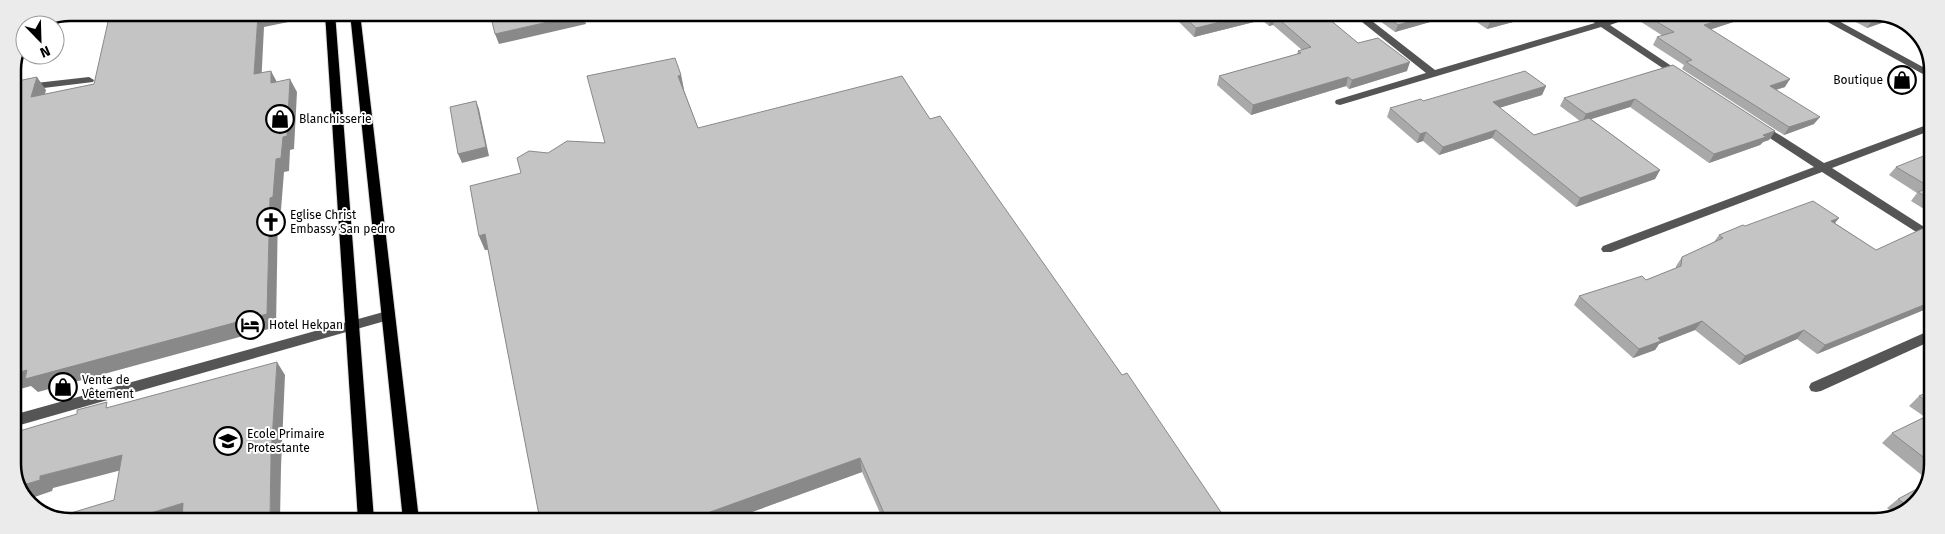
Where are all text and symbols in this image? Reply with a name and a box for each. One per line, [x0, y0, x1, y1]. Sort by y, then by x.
north arrow [15, 15, 65, 65]
text: N [37, 42, 52, 61]
shop icon: Boutique [1887, 65, 1917, 95]
place label: Boutique [1833, 73, 1883, 87]
shop icon: Blanchisserie [265, 104, 295, 134]
place label: Blanchisserie [299, 112, 372, 126]
church icon: Eglise Christ Embassy San pedro [256, 207, 286, 237]
place label: Eglise Christ Embassy San pedro [290, 208, 395, 236]
hotel icon: Hotel Hekpan [235, 310, 265, 340]
place label: Hotel Hekpan [269, 318, 343, 332]
shop icon: Vente de Vêtement [48, 372, 78, 402]
place label: Vente de Vêtement [82, 373, 134, 401]
school or university icon: Ecole Primaire Protestante [213, 426, 243, 456]
place label: Ecole Primaire Protestante [247, 427, 325, 455]

